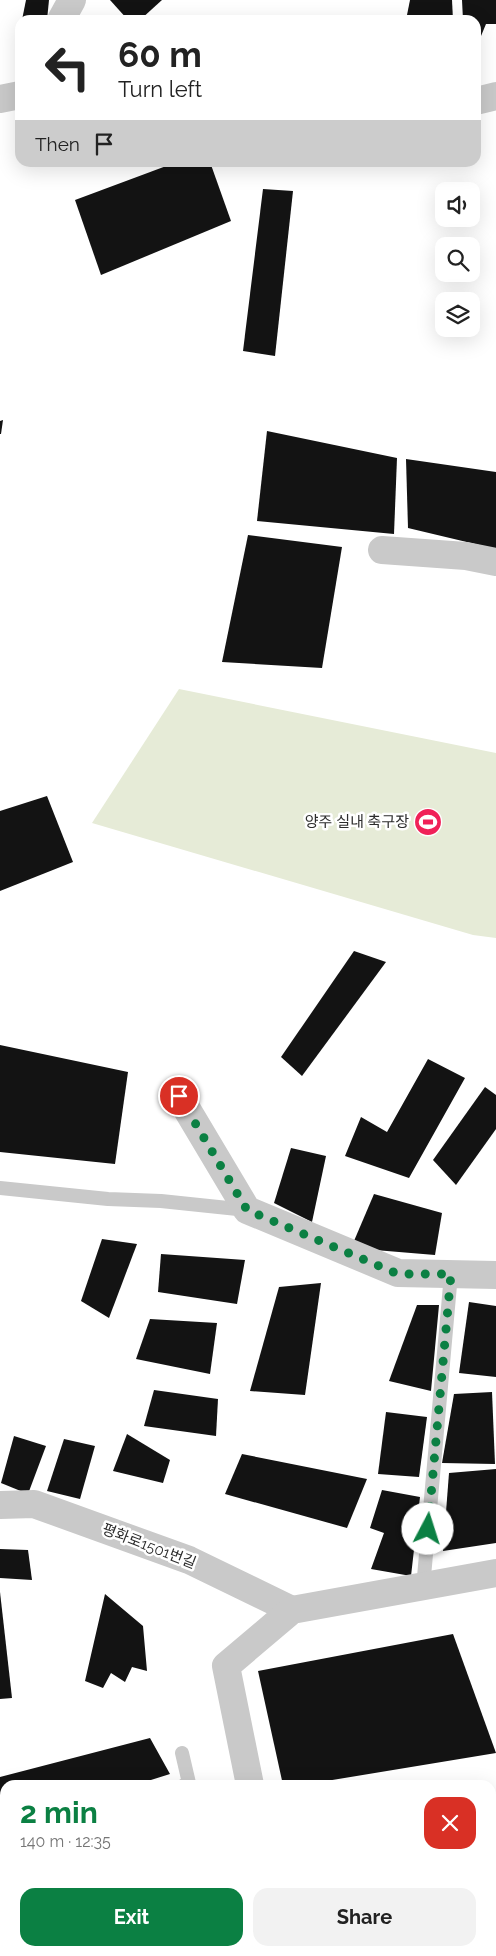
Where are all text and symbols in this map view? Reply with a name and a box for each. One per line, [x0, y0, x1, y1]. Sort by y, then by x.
text: 60 m [118, 34, 202, 75]
icon: left [35, 35, 100, 100]
text: Turn left [118, 76, 202, 102]
icon: arrive [90, 130, 118, 158]
text: Then [35, 133, 80, 155]
map controls [435, 182, 480, 337]
button: sound [435, 182, 480, 227]
button: search [435, 237, 480, 282]
button: layers [435, 292, 480, 337]
sports icon: 양주 실내 축구장 [413, 807, 443, 837]
place label: 양주 실내 축구장 [305, 813, 409, 831]
pin [158, 1075, 200, 1117]
icon: arrive [165, 1082, 193, 1110]
position arrow [401, 1502, 453, 1554]
street label: 평화로1501번길 [99, 1520, 199, 1572]
text: 2 min [20, 1795, 98, 1830]
button: close [424, 1797, 476, 1849]
text: 140 m · 12:35 [20, 1832, 111, 1851]
button: Exit [20, 1888, 243, 1946]
button: Share [253, 1888, 476, 1946]

